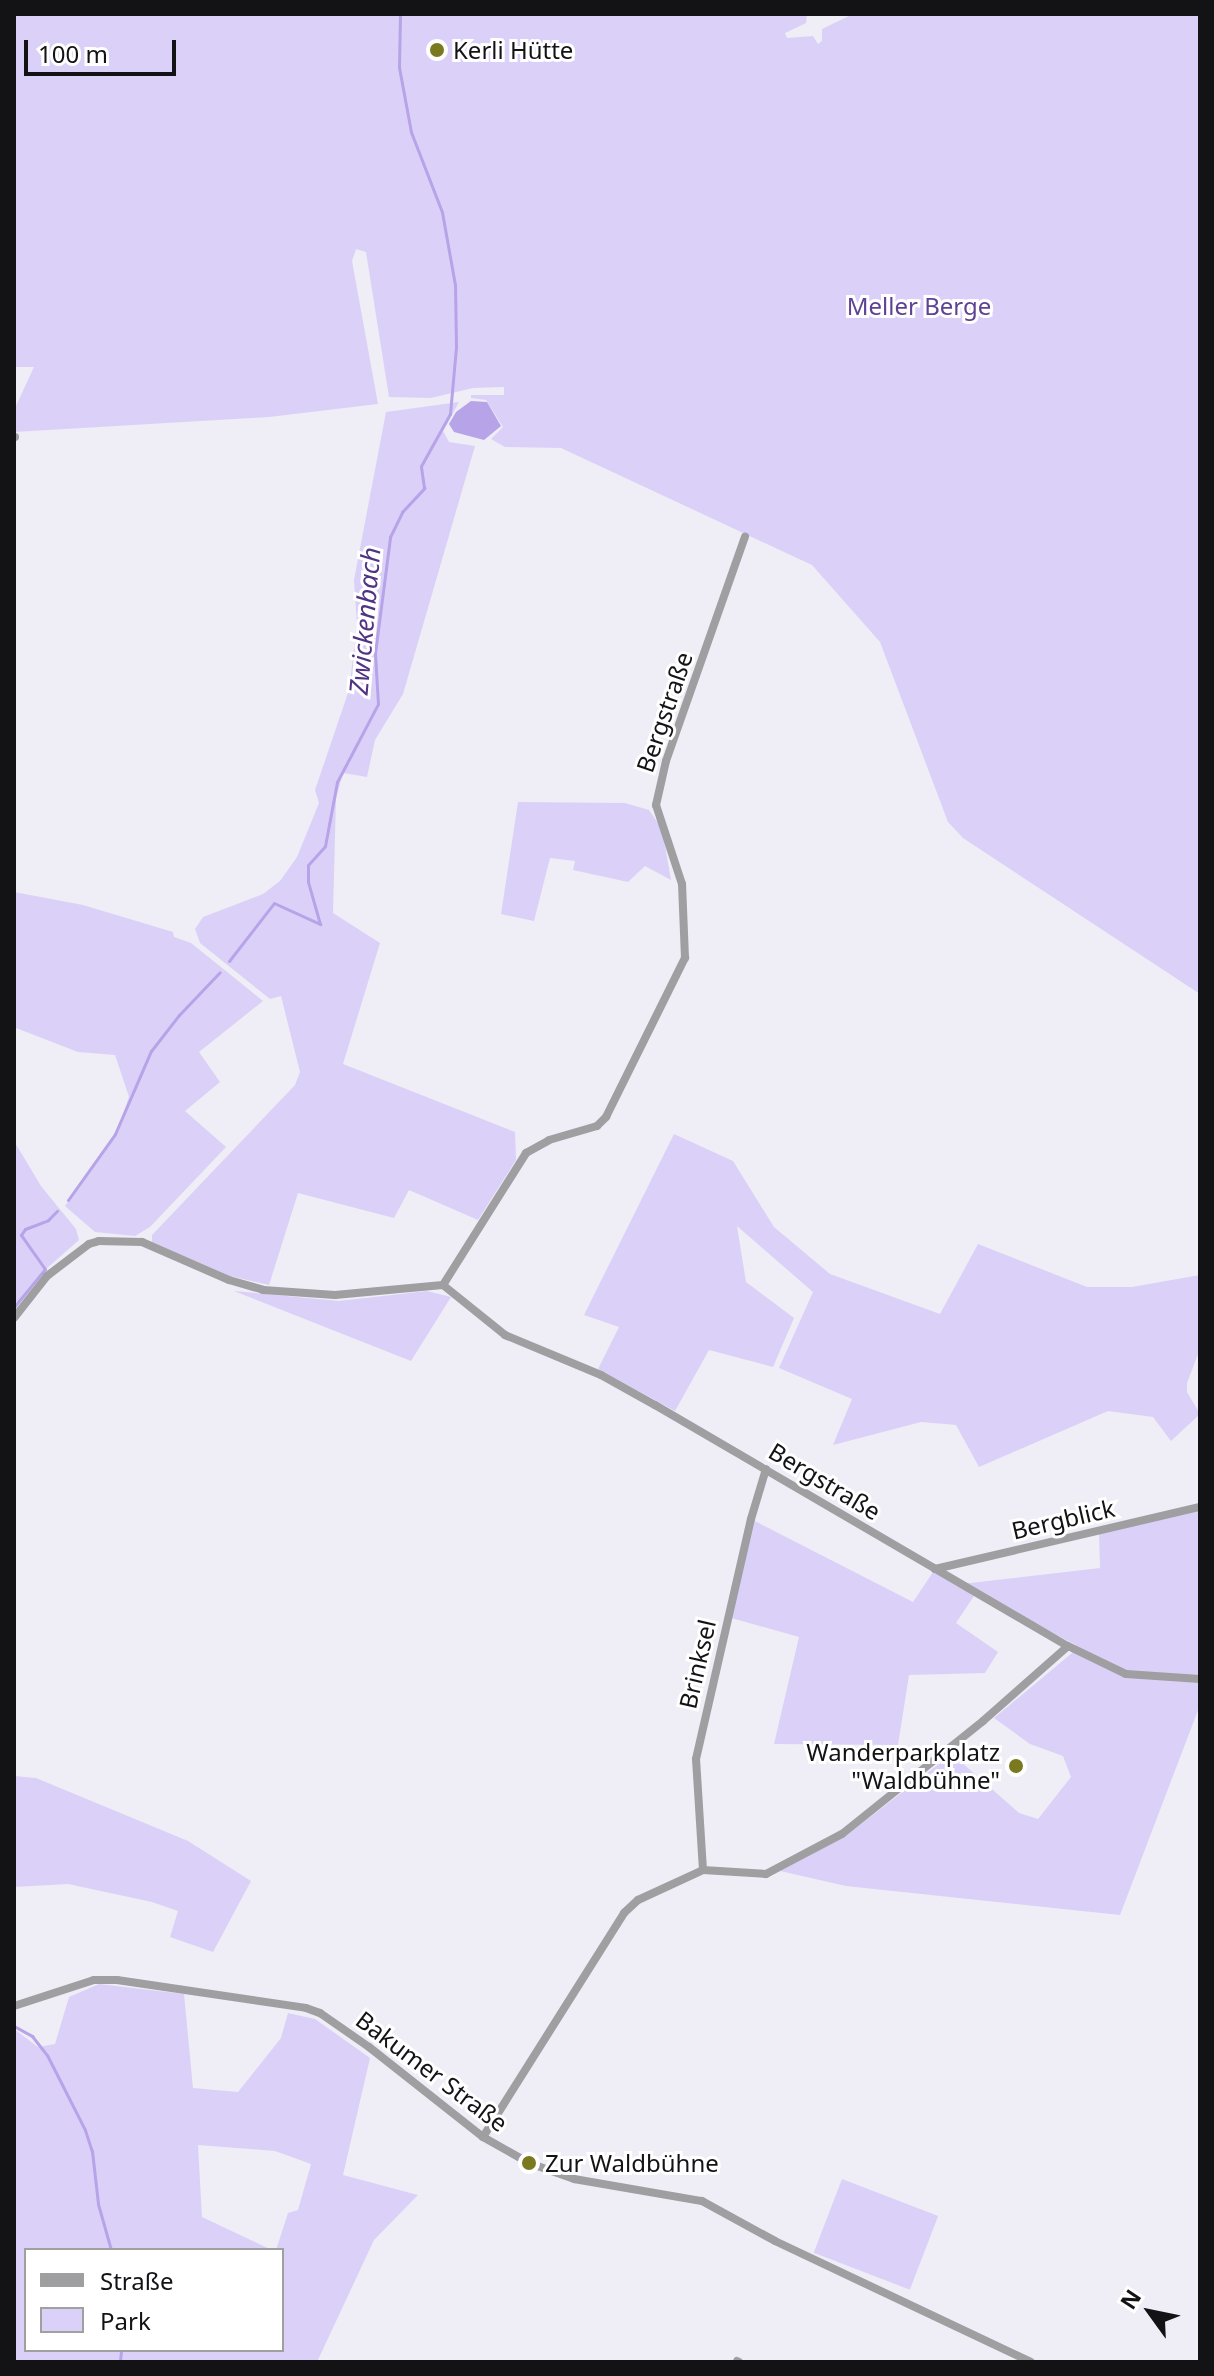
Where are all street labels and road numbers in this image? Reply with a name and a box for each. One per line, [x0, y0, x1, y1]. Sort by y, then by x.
street label: Bergstraße [630, 648, 698, 776]
street label: Bergstraße [764, 1436, 886, 1526]
street label: Bergblick [1009, 1493, 1117, 1545]
street label: Brinksel [673, 1617, 721, 1711]
street label: Bakumer Straße [351, 2005, 513, 2137]

